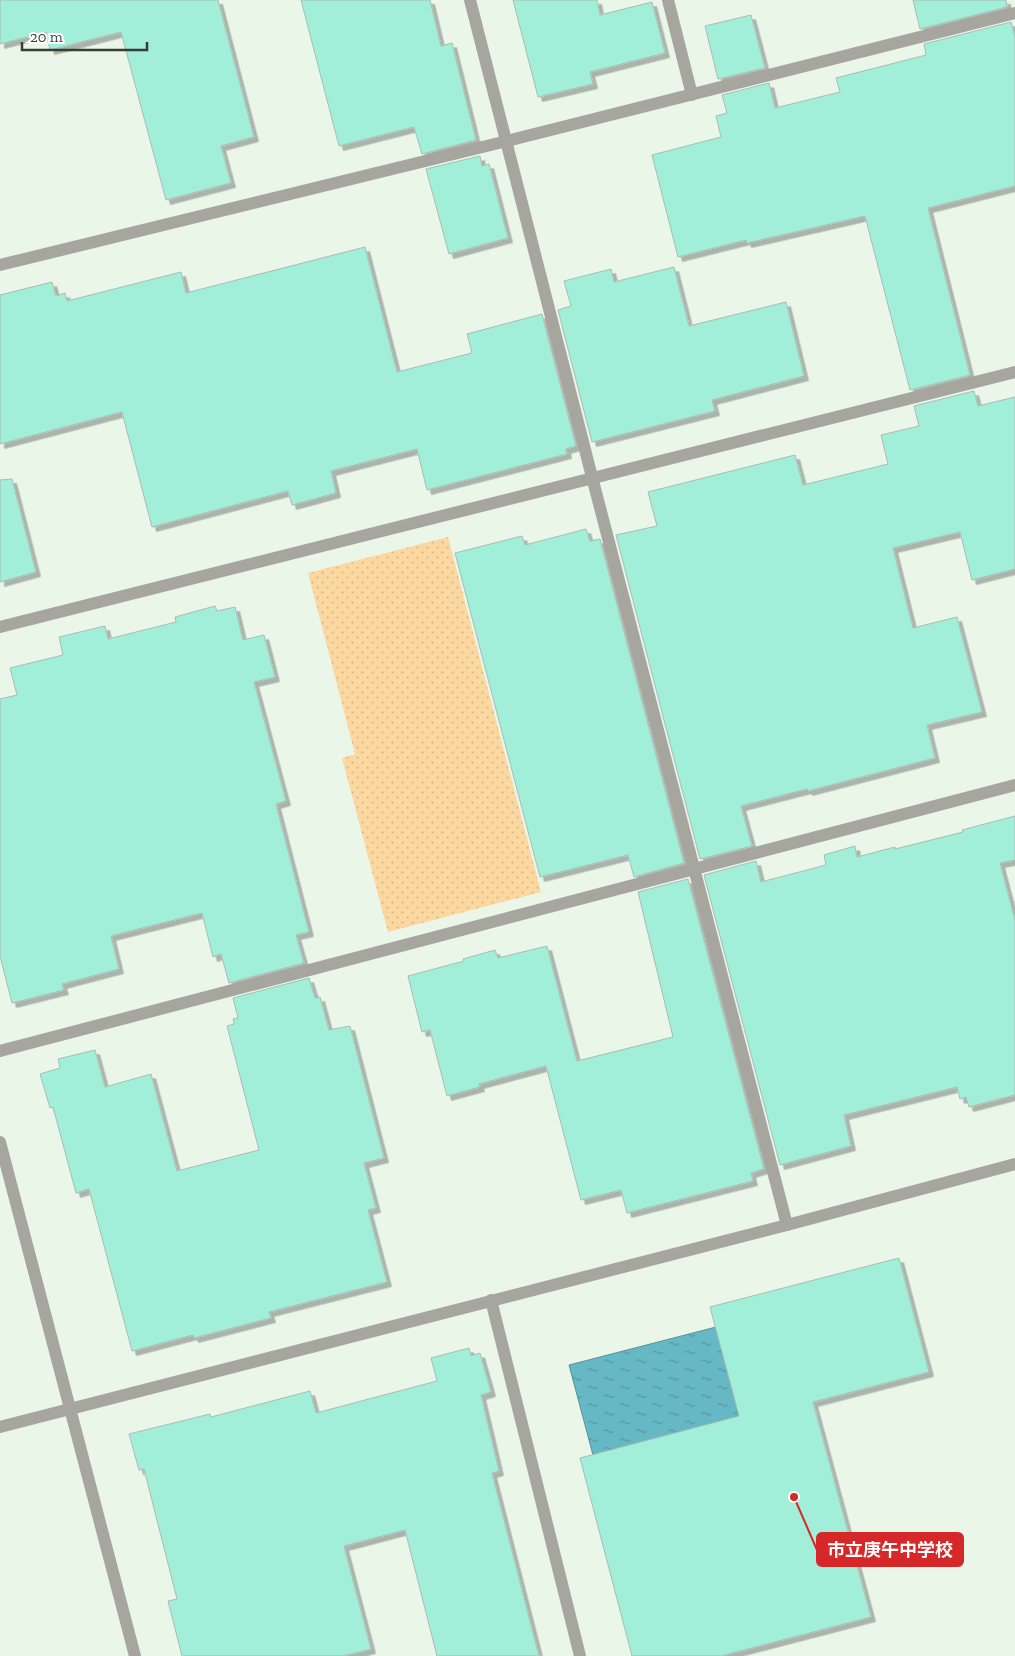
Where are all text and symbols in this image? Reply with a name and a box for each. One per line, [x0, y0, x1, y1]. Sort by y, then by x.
scale bar [22, 20, 148, 52]
text: 20 m [30, 28, 63, 46]
callout: 市立庚午中学校 [817, 1533, 963, 1566]
text: 市立庚午中学校 [827, 1539, 953, 1561]

